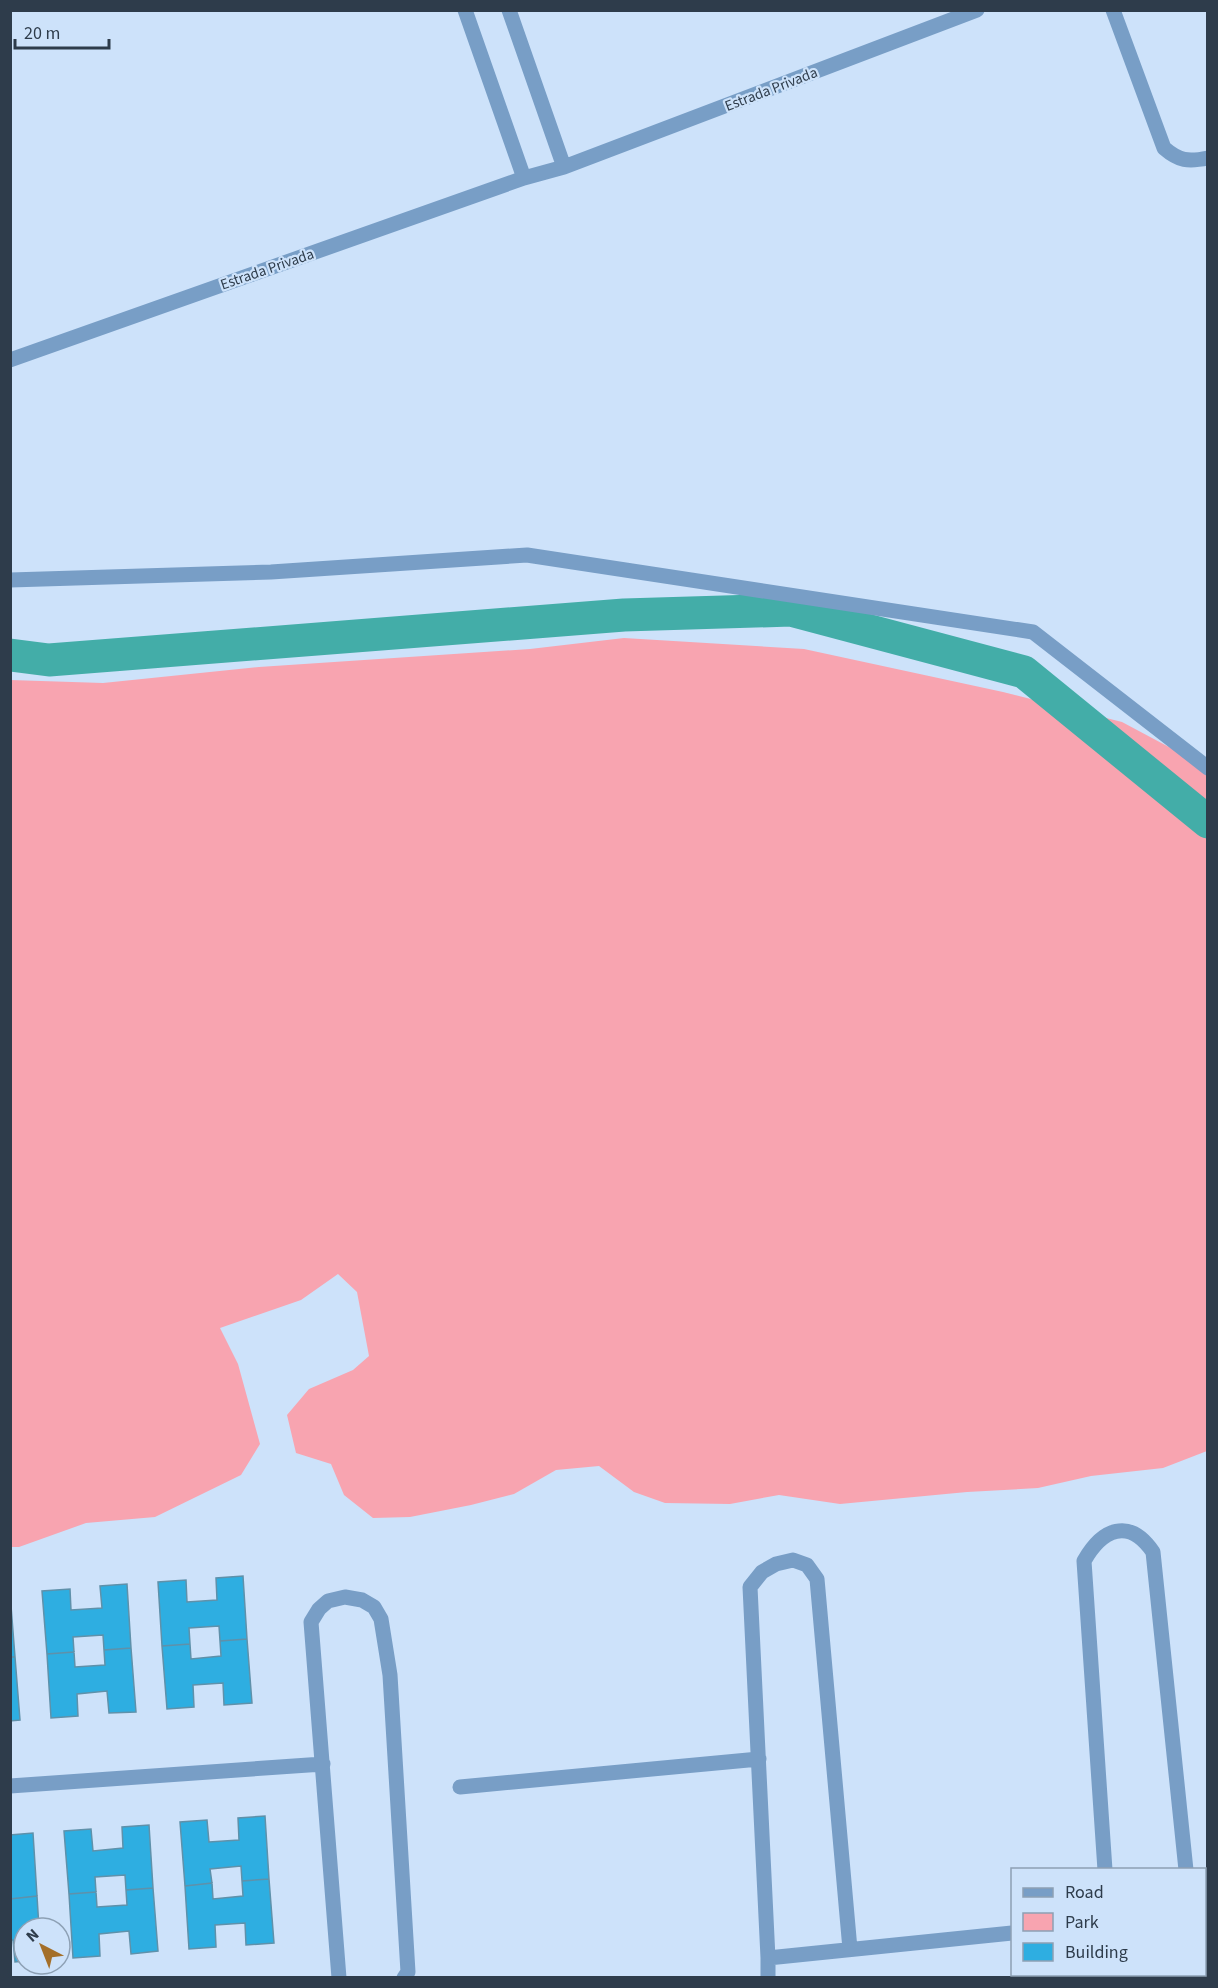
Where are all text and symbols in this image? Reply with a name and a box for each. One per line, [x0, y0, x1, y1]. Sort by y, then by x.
scale bar [15, 12, 110, 50]
text: 20 m [24, 21, 60, 46]
street label: Estrada Privada [722, 62, 821, 117]
street label: Estrada Privada [218, 244, 317, 295]
legend [1011, 1868, 1206, 1976]
text: Road [1065, 1880, 1104, 1905]
text: Park [1065, 1910, 1099, 1935]
north arrow [12, 1916, 72, 1976]
text: N [21, 1924, 44, 1947]
text: Building [1065, 1940, 1128, 1965]

